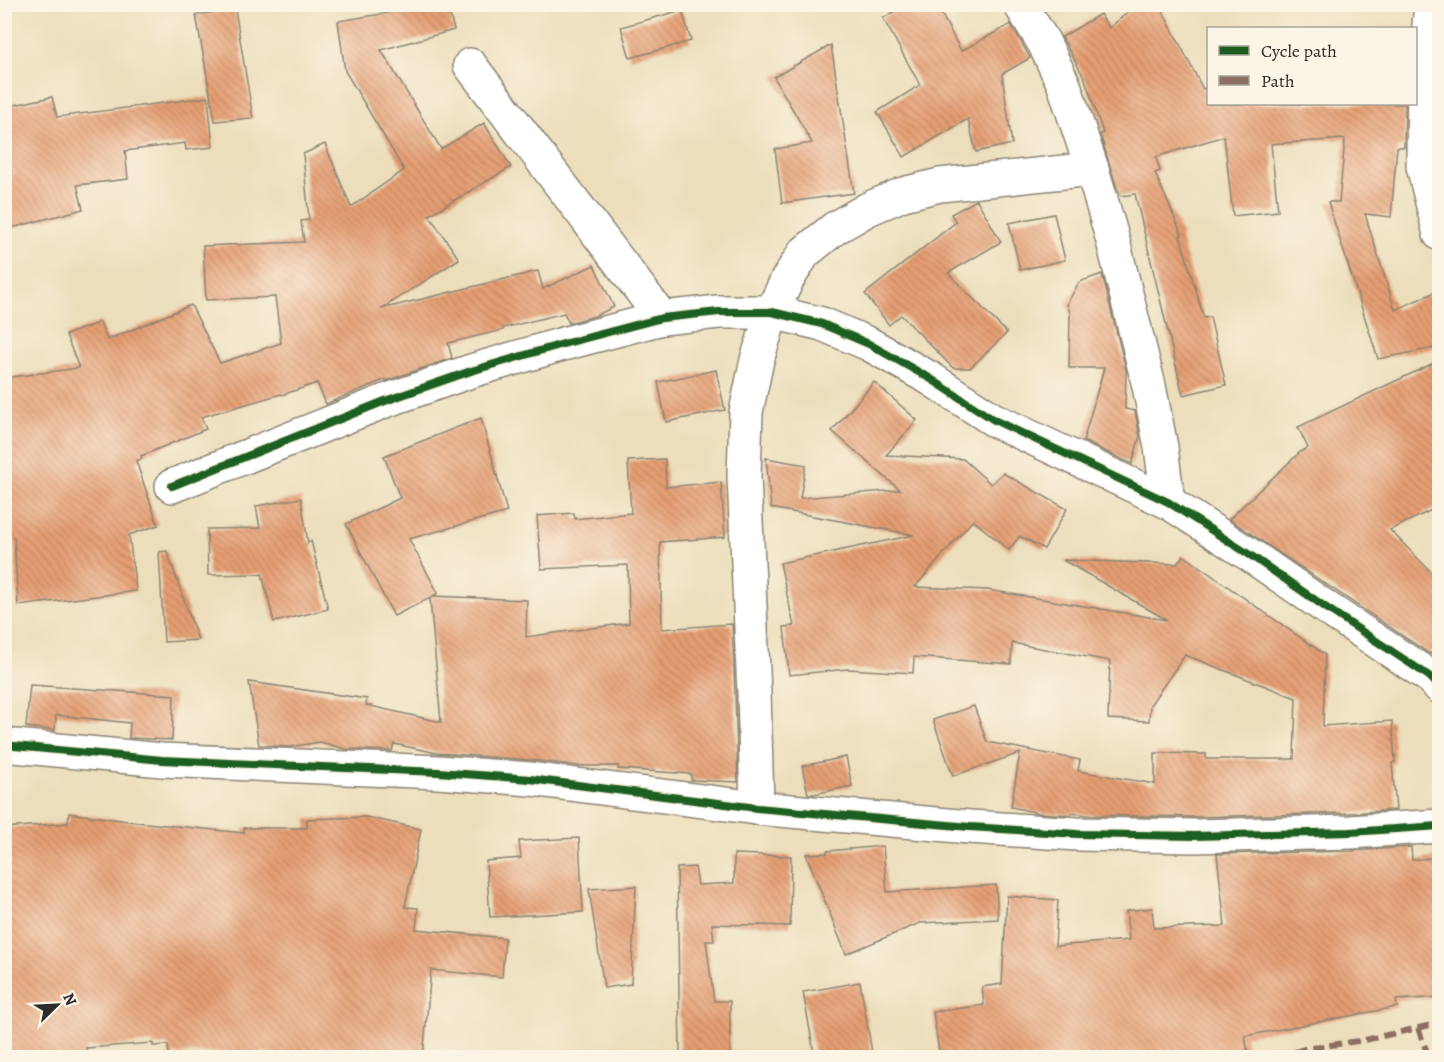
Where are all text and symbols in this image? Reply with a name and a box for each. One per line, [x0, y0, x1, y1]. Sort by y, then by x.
legend [1207, 27, 1417, 105]
text: Cycle path [1261, 39, 1337, 63]
text: Path [1261, 69, 1295, 93]
north arrow [27, 975, 87, 1035]
text: N [57, 990, 82, 1009]

